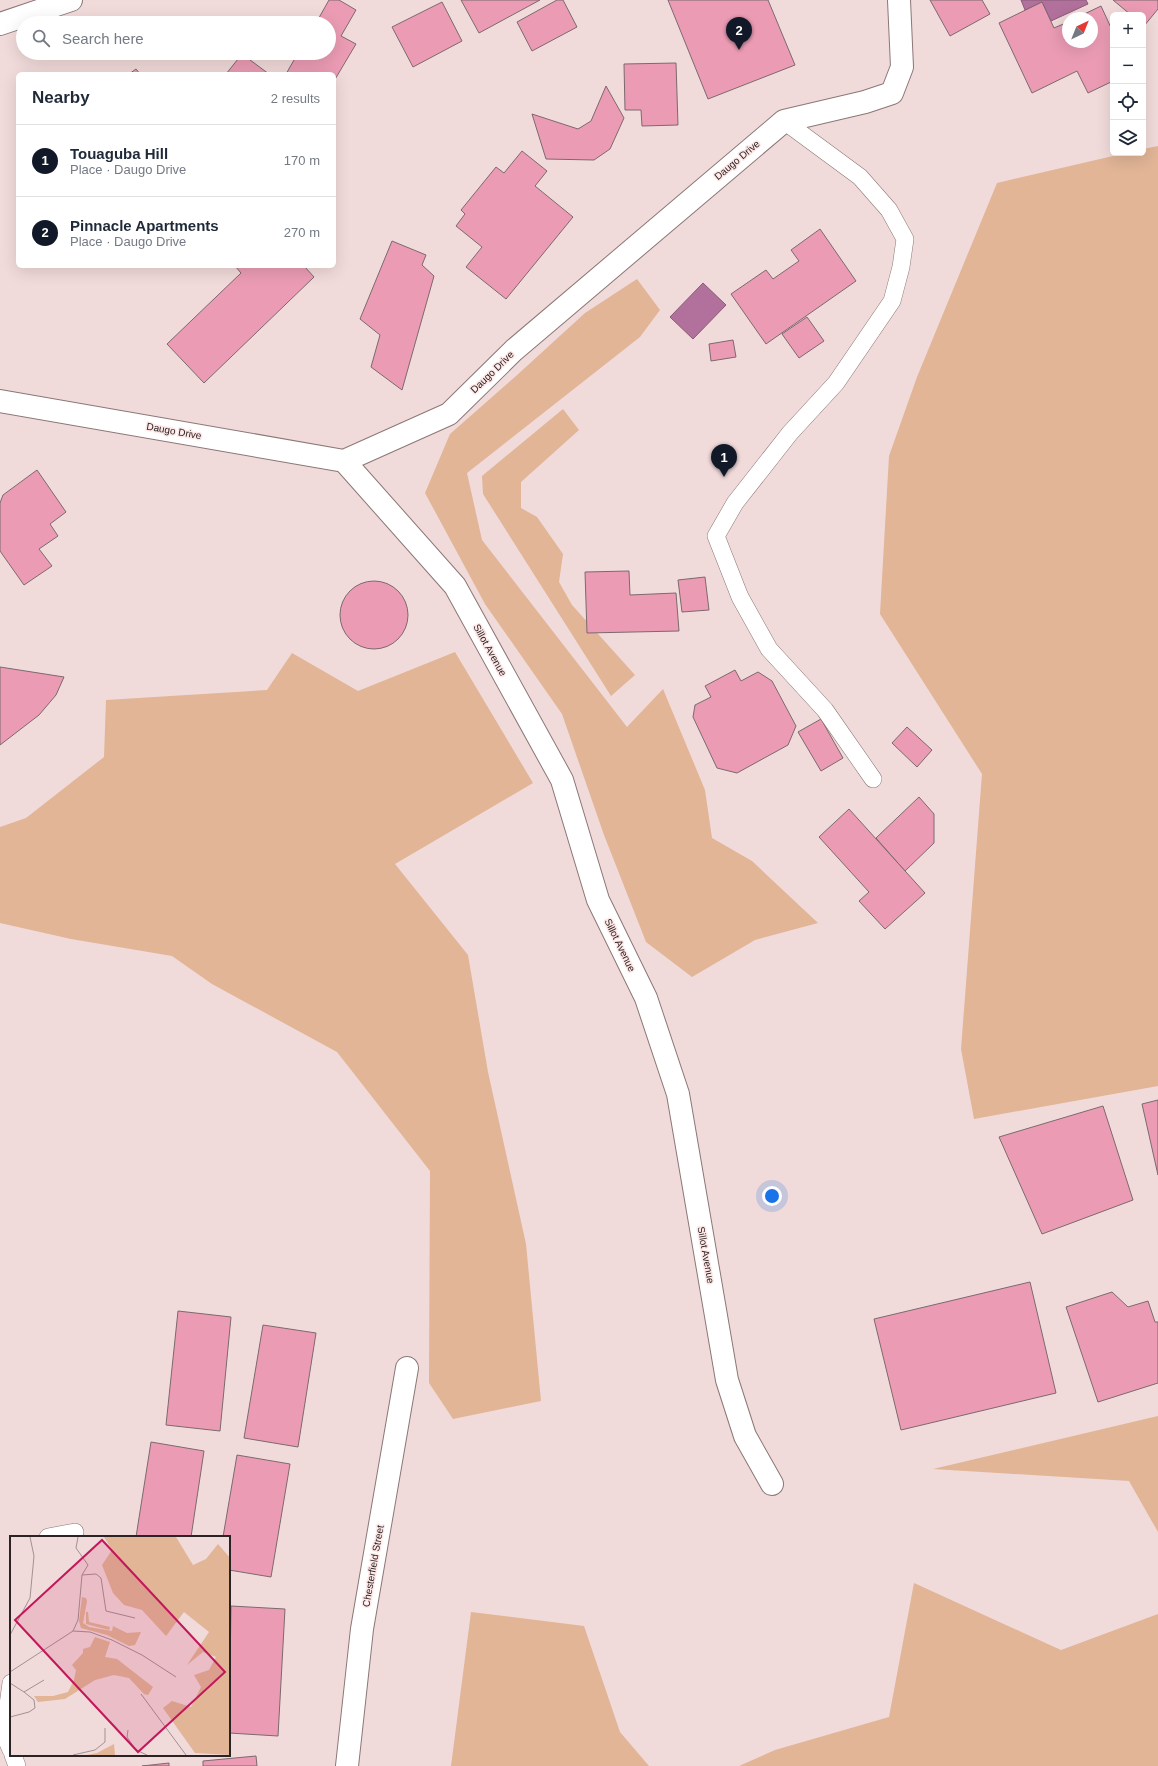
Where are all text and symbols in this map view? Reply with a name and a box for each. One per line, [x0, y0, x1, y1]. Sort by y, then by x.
north arrow [1062, 12, 1098, 48]
map controls [1110, 12, 1146, 156]
button: + [1110, 12, 1146, 48]
search box [16, 16, 336, 60]
pin: 2 [726, 17, 752, 50]
icon: search [30, 27, 52, 49]
text: Search here [62, 30, 144, 47]
button: − [1110, 48, 1146, 84]
button: locate [1110, 84, 1146, 120]
text: Nearby [32, 88, 90, 107]
text: 2 results [271, 91, 320, 106]
button: layers [1110, 120, 1146, 156]
street label: Daugo Drive [712, 138, 762, 182]
text: Touaguba Hill [70, 145, 168, 162]
text: 1 [41, 153, 49, 168]
text: 170 m [284, 153, 320, 168]
text: Place · Daugo Drive [70, 162, 186, 177]
text: Pinnacle Apartments [70, 217, 219, 234]
text: 2 [41, 225, 49, 240]
text: 270 m [284, 225, 320, 240]
text: Place · Daugo Drive [70, 234, 186, 249]
street label: Daugo Drive [468, 348, 516, 395]
street label: Daugo Drive [146, 421, 203, 441]
pin: 1 [711, 444, 737, 477]
street label: Sillot Avenue [471, 622, 509, 678]
street label: Sillot Avenue [602, 917, 638, 974]
your location [762, 1186, 782, 1206]
street label: Sillot Avenue [696, 1226, 716, 1285]
street label: Chesterfield Street [360, 1524, 386, 1608]
inset map [10, 1536, 230, 1756]

